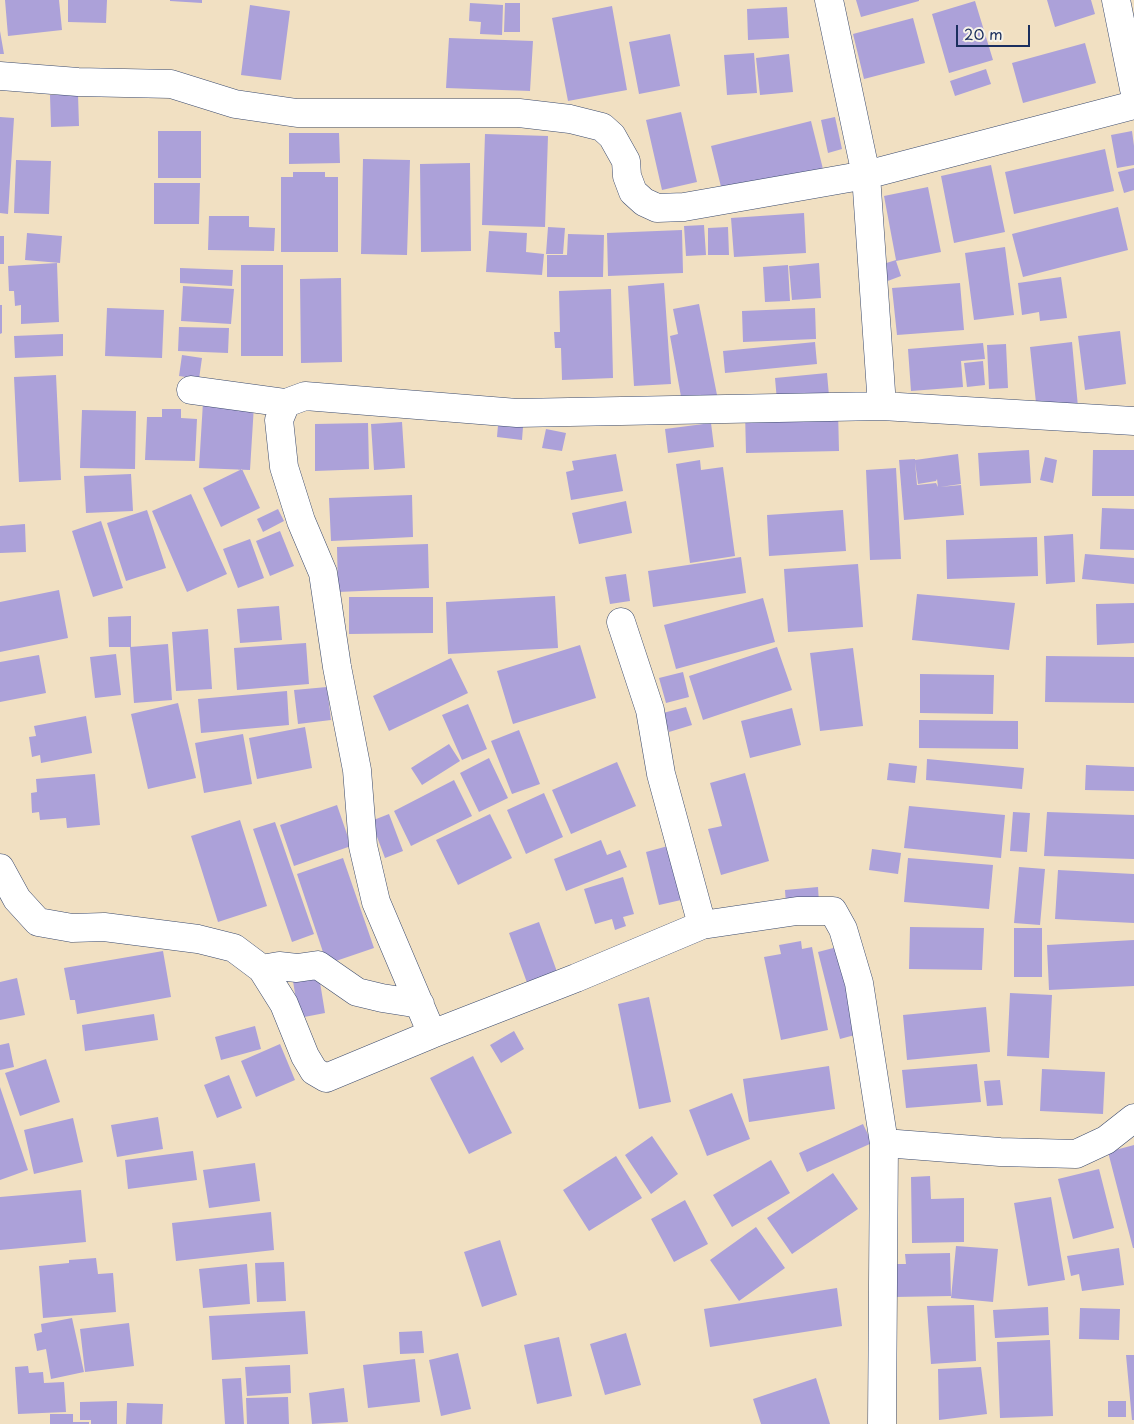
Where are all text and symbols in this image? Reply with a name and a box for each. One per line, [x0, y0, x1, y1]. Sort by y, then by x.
scale bar [959, 15, 1033, 47]
text: 20 m [964, 22, 1003, 45]

